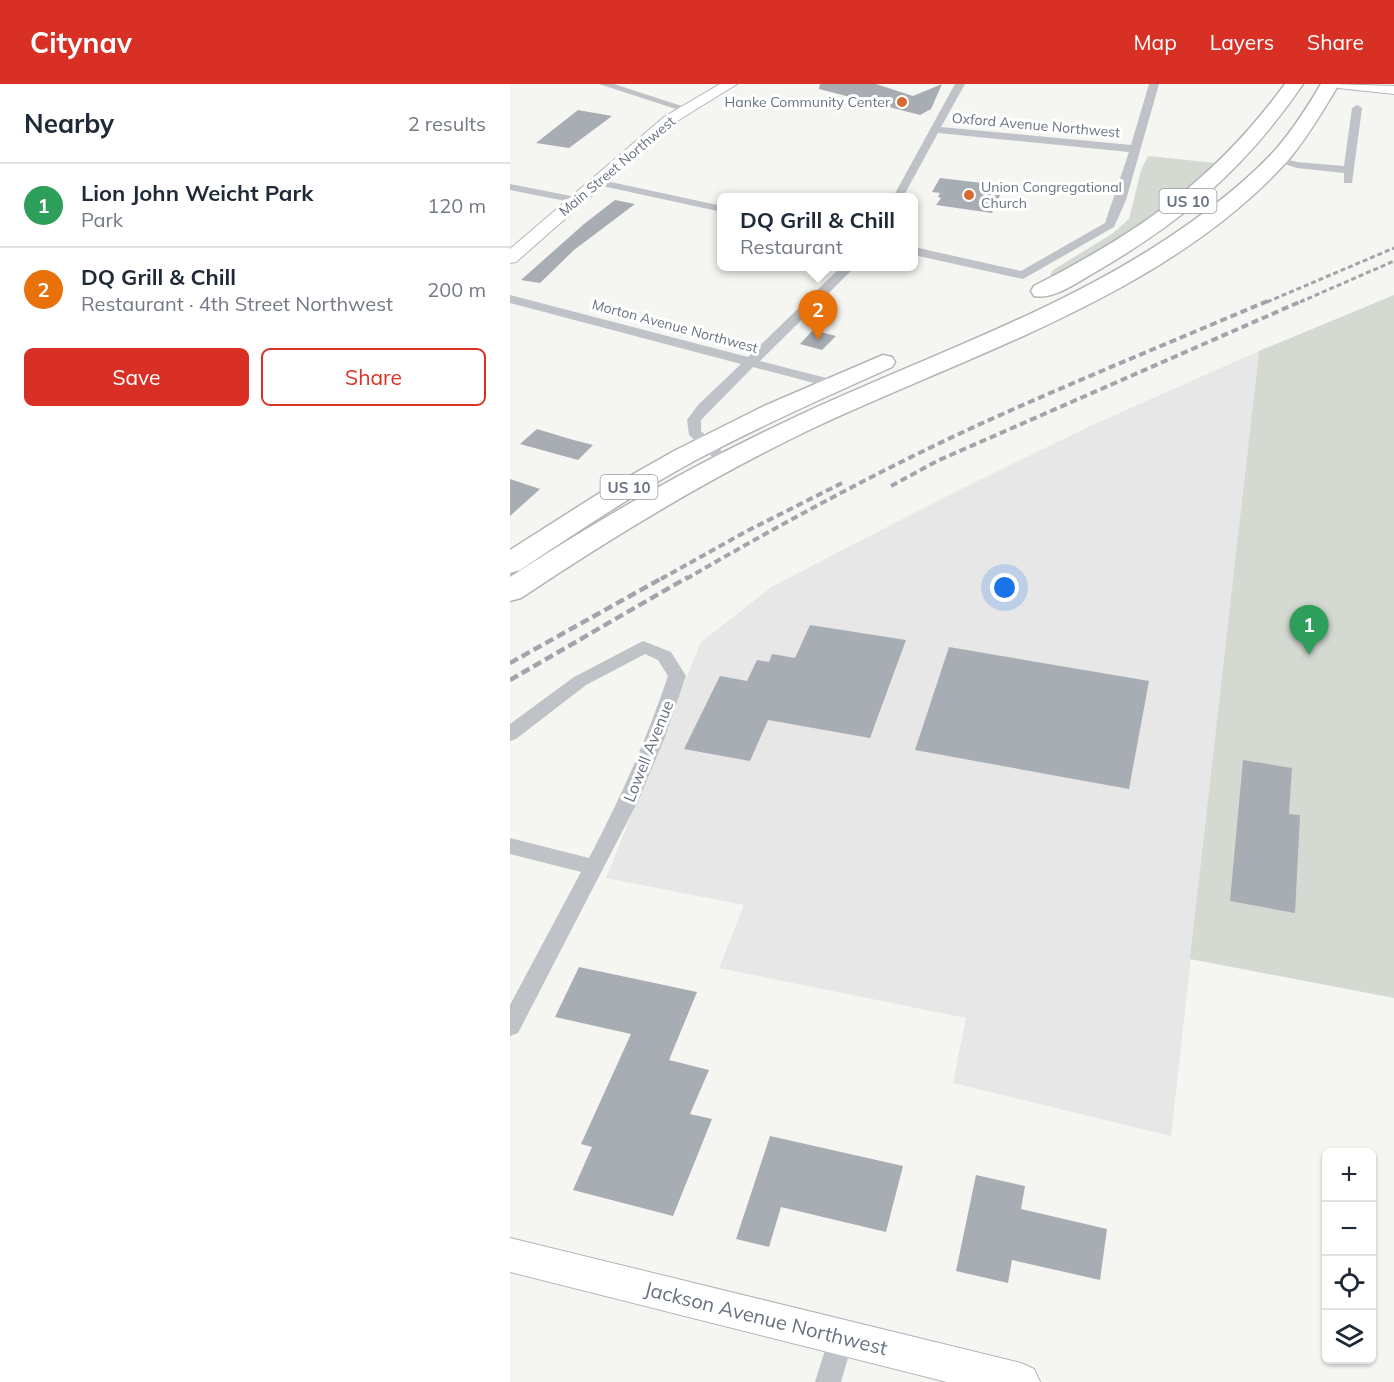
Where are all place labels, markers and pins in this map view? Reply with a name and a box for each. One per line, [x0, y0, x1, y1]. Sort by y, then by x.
place label: Hanke Community Center [725, 93, 891, 111]
marker: Hanke Community Center [895, 95, 909, 109]
place label: Union Congregational Church [981, 178, 1122, 212]
marker: Union Congregational Church [962, 188, 976, 202]
pin: 2 [798, 290, 838, 340]
pin: 1 [1290, 606, 1328, 655]

